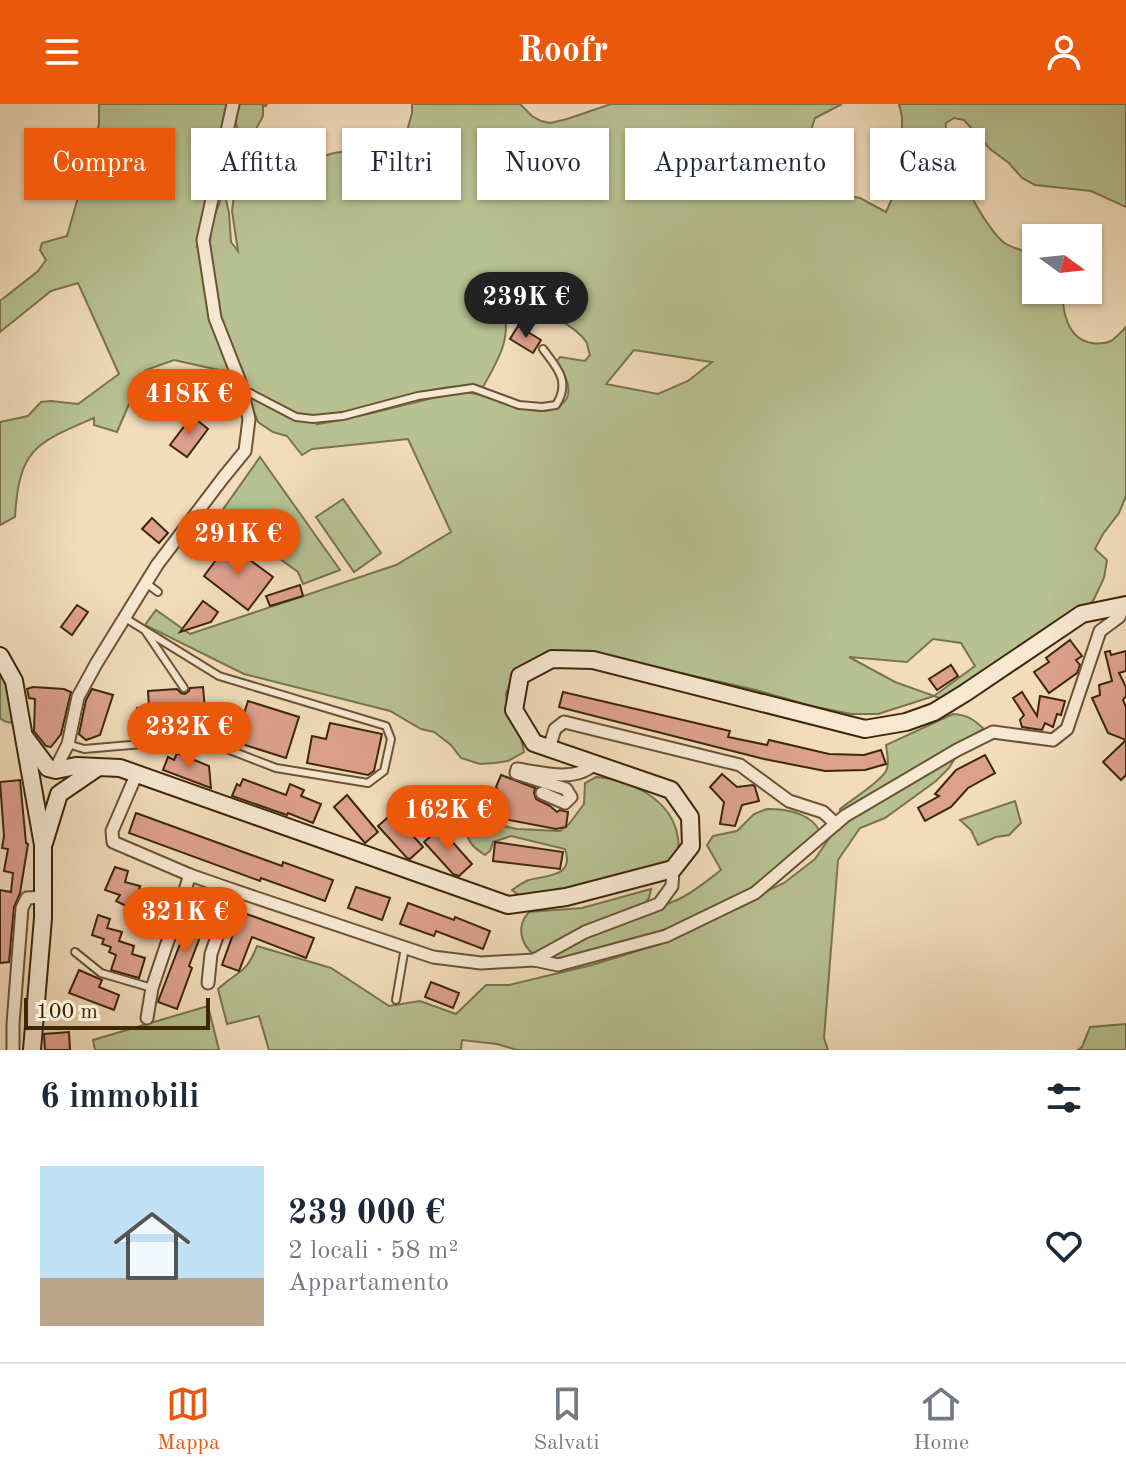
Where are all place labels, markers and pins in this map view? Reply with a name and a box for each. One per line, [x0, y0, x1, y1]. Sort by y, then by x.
pin: 239K € [461, 272, 591, 340]
pin: 418K € [124, 369, 254, 437]
pin: 291K € [173, 509, 303, 577]
pin: 232K € [124, 702, 254, 770]
pin: 162K € [383, 785, 513, 853]
pin: 321K € [120, 887, 250, 955]

